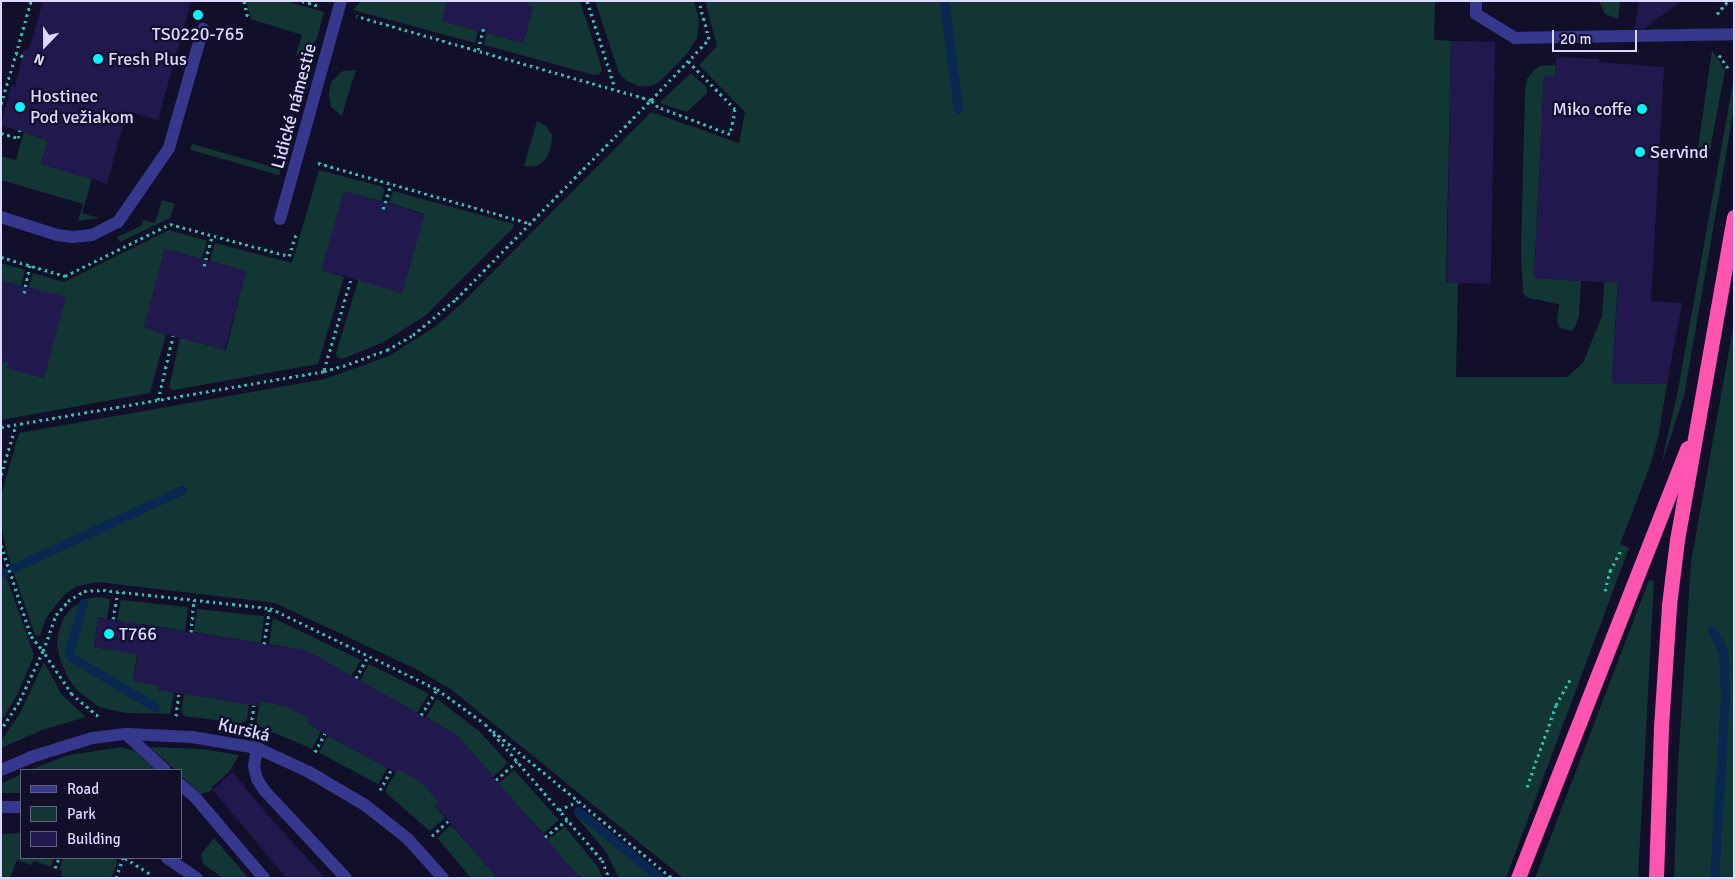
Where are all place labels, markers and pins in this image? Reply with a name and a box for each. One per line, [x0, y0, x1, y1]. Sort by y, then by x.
marker: TS0220-765 [192, 9, 204, 21]
place label: TS0220-765 [152, 23, 244, 45]
place label: Fresh Plus [108, 48, 187, 70]
marker: Fresh Plus [92, 53, 104, 65]
place label: Hostinec Pod vežiakom [30, 86, 134, 128]
place label: Miko coffe [1553, 98, 1632, 120]
marker: Hostinec Pod vežiakom [14, 101, 26, 113]
marker: Miko coffe [1636, 103, 1648, 115]
place label: Servind [1650, 141, 1708, 163]
marker: Servind [1634, 146, 1646, 158]
place label: T766 [119, 623, 157, 645]
marker: T766 [103, 628, 115, 640]

